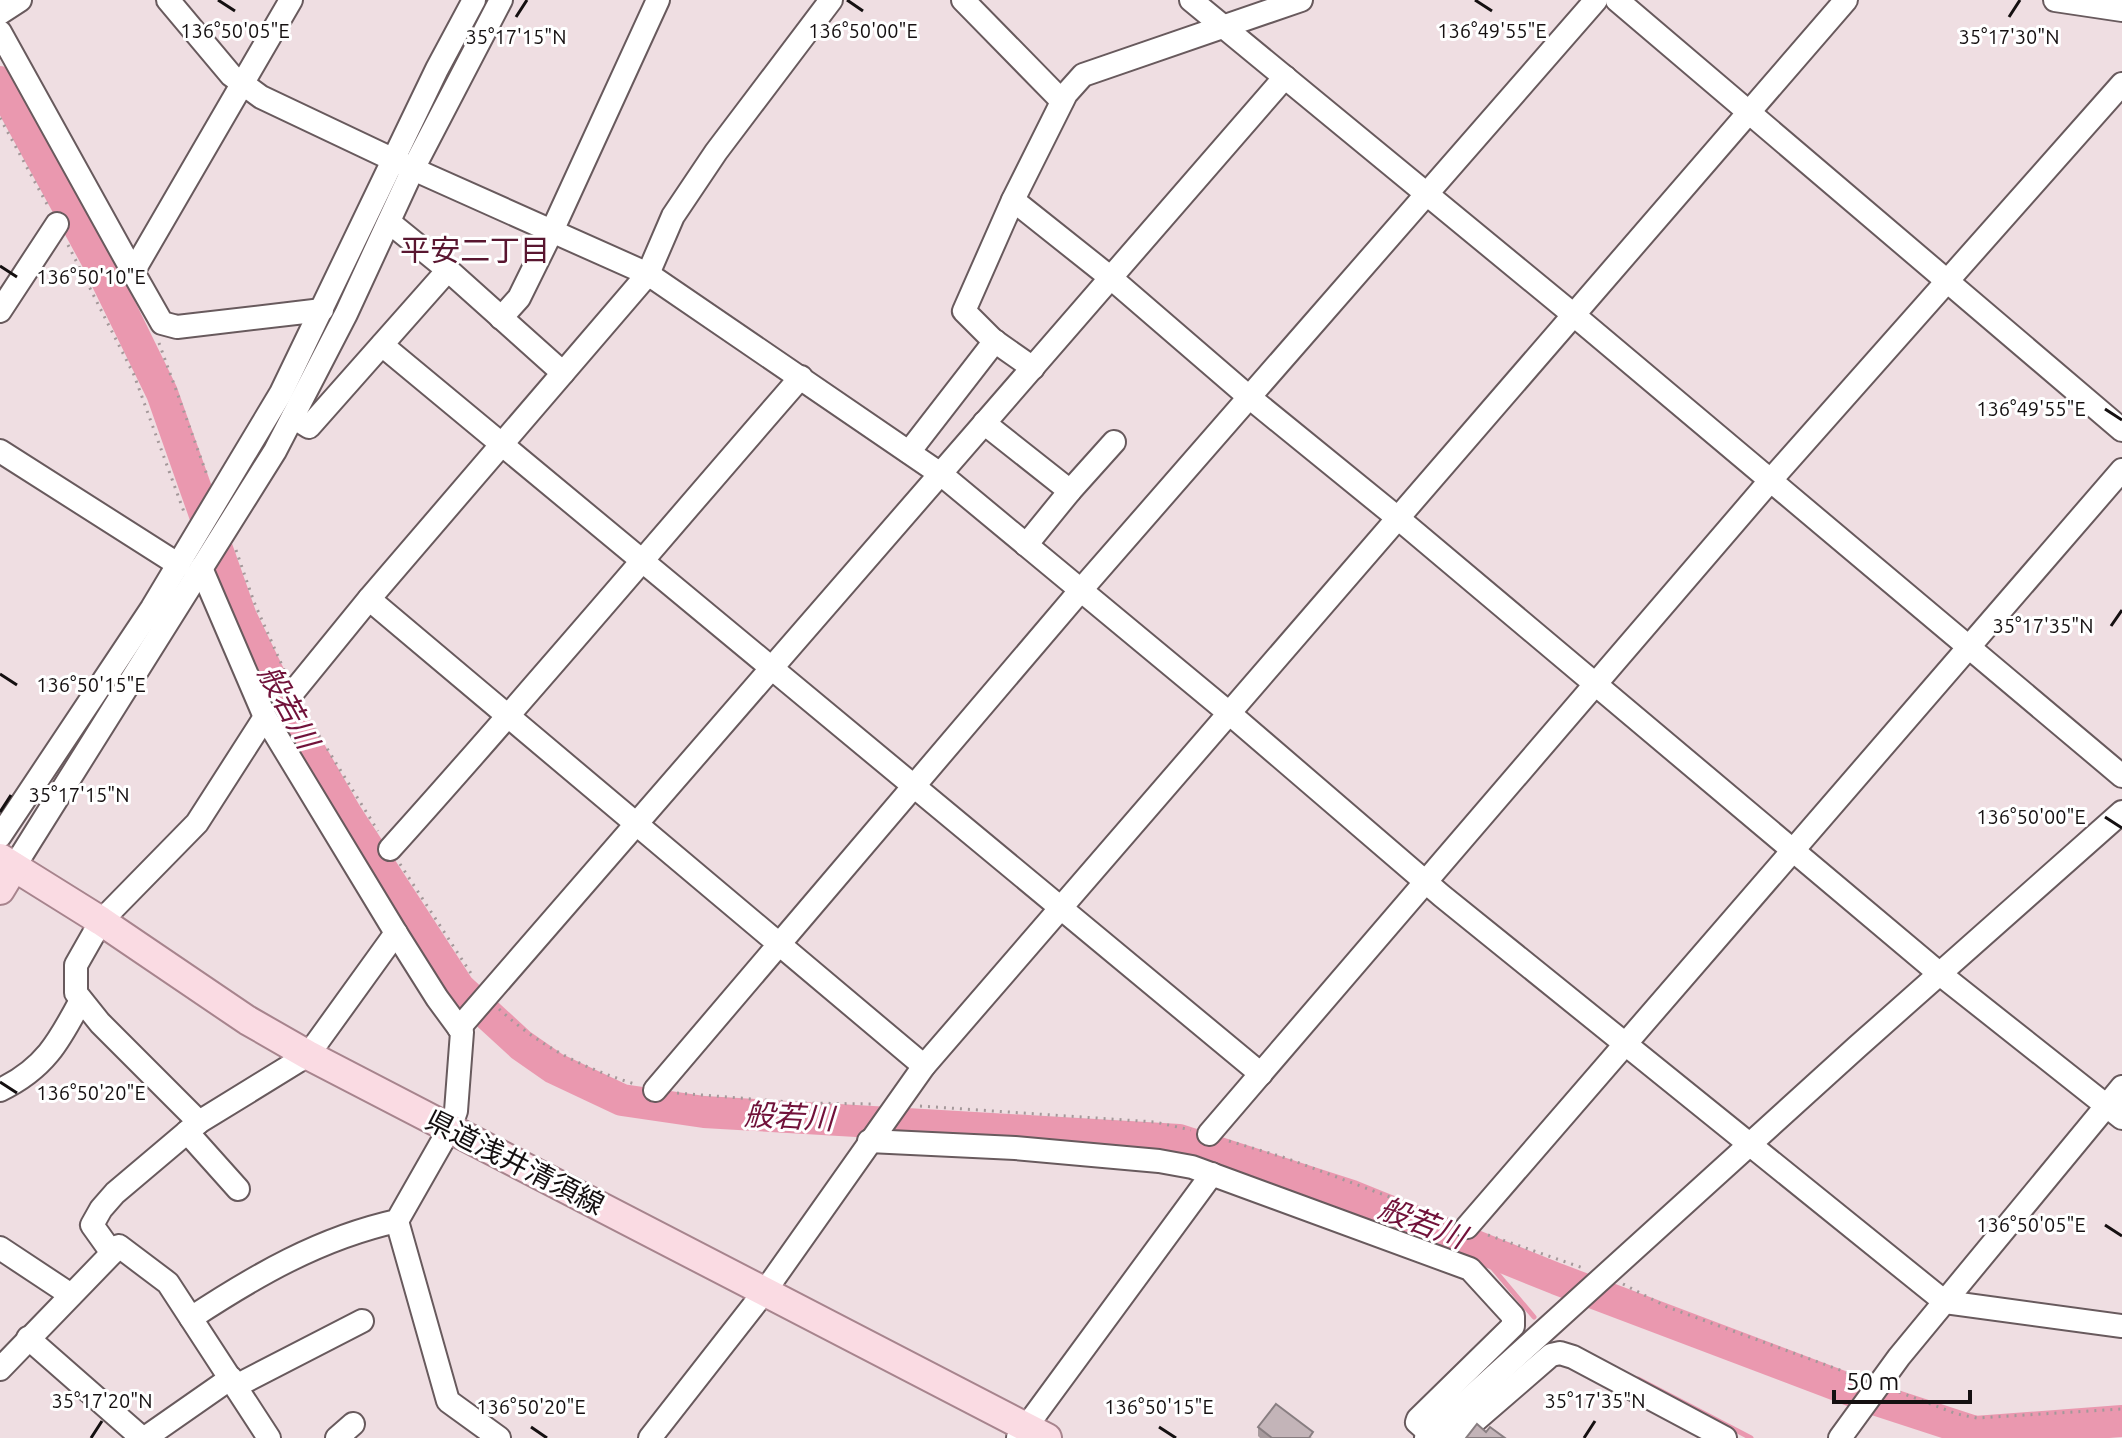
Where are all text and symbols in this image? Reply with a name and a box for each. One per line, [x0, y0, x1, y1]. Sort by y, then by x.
text: 136°50'05"E [180, 19, 290, 42]
text: 136°50'00"E [808, 19, 918, 42]
text: 136°49'55"E [1437, 19, 1547, 42]
text: 35°17'15"N [465, 25, 567, 48]
text: 35°17'30"N [1958, 25, 2060, 48]
district label: 平安二丁目 [400, 233, 550, 267]
text: 136°50'10"E [36, 265, 146, 288]
text: 136°49'55"E [1976, 397, 2086, 420]
text: 35°17'35"N [1992, 614, 2094, 637]
water label: 般若川 [252, 659, 327, 757]
text: 136°50'15"E [36, 673, 146, 696]
text: 35°17'15"N [28, 783, 130, 806]
text: 136°50'00"E [1976, 805, 2086, 828]
text: 136°50'20"E [36, 1081, 146, 1104]
water label: 般若川 [743, 1097, 838, 1135]
street label: 県道浅井清須線 [421, 1103, 610, 1220]
water label: 般若川 [1374, 1190, 1473, 1255]
text: 136°50'05"E [1976, 1213, 2086, 1236]
scale bar [1834, 1354, 1970, 1404]
text: 50 m [1846, 1368, 1899, 1395]
text: 35°17'20"N [51, 1389, 153, 1412]
text: 35°17'35"N [1544, 1389, 1646, 1412]
text: 136°50'20"E [476, 1395, 586, 1418]
text: 136°50'15"E [1104, 1395, 1214, 1418]

